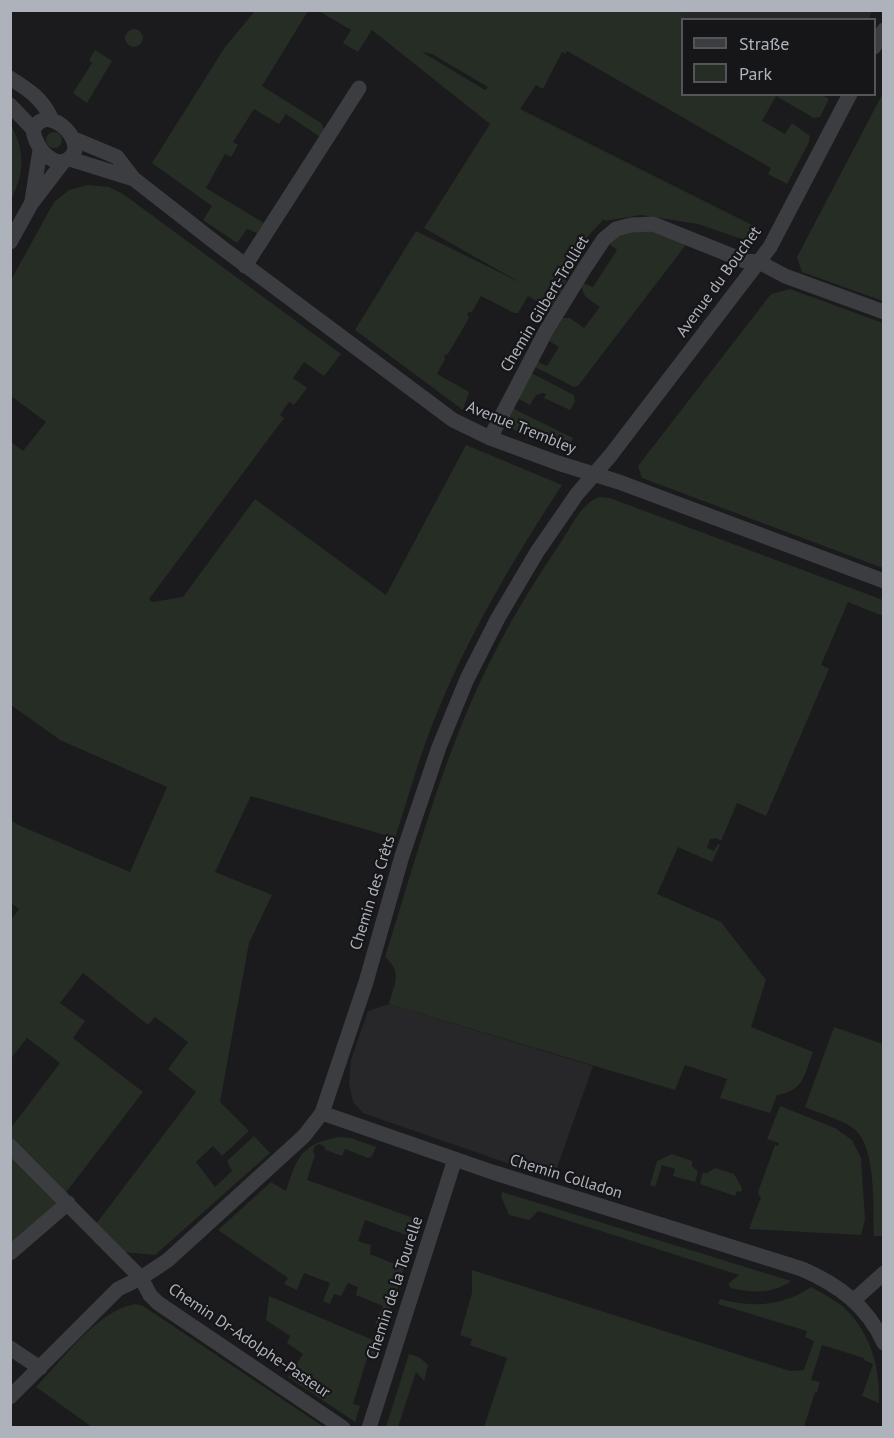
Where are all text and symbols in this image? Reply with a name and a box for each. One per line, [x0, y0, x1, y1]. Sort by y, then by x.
legend [681, 18, 876, 96]
text: Straße [739, 32, 790, 55]
text: Park [739, 62, 772, 85]
street label: Avenue du Bouchet [672, 223, 766, 341]
street label: Chemin Gilbert-Trolliet [497, 232, 593, 376]
street label: Avenue Trembley [463, 397, 579, 459]
street label: Chemin des Crêts [346, 833, 400, 953]
street label: Chemin Colladon [507, 1151, 625, 1203]
street label: Chemin de la Tourelle [363, 1214, 427, 1362]
street label: Chemin Dr-Adolphe-Pasteur [164, 1280, 334, 1402]

